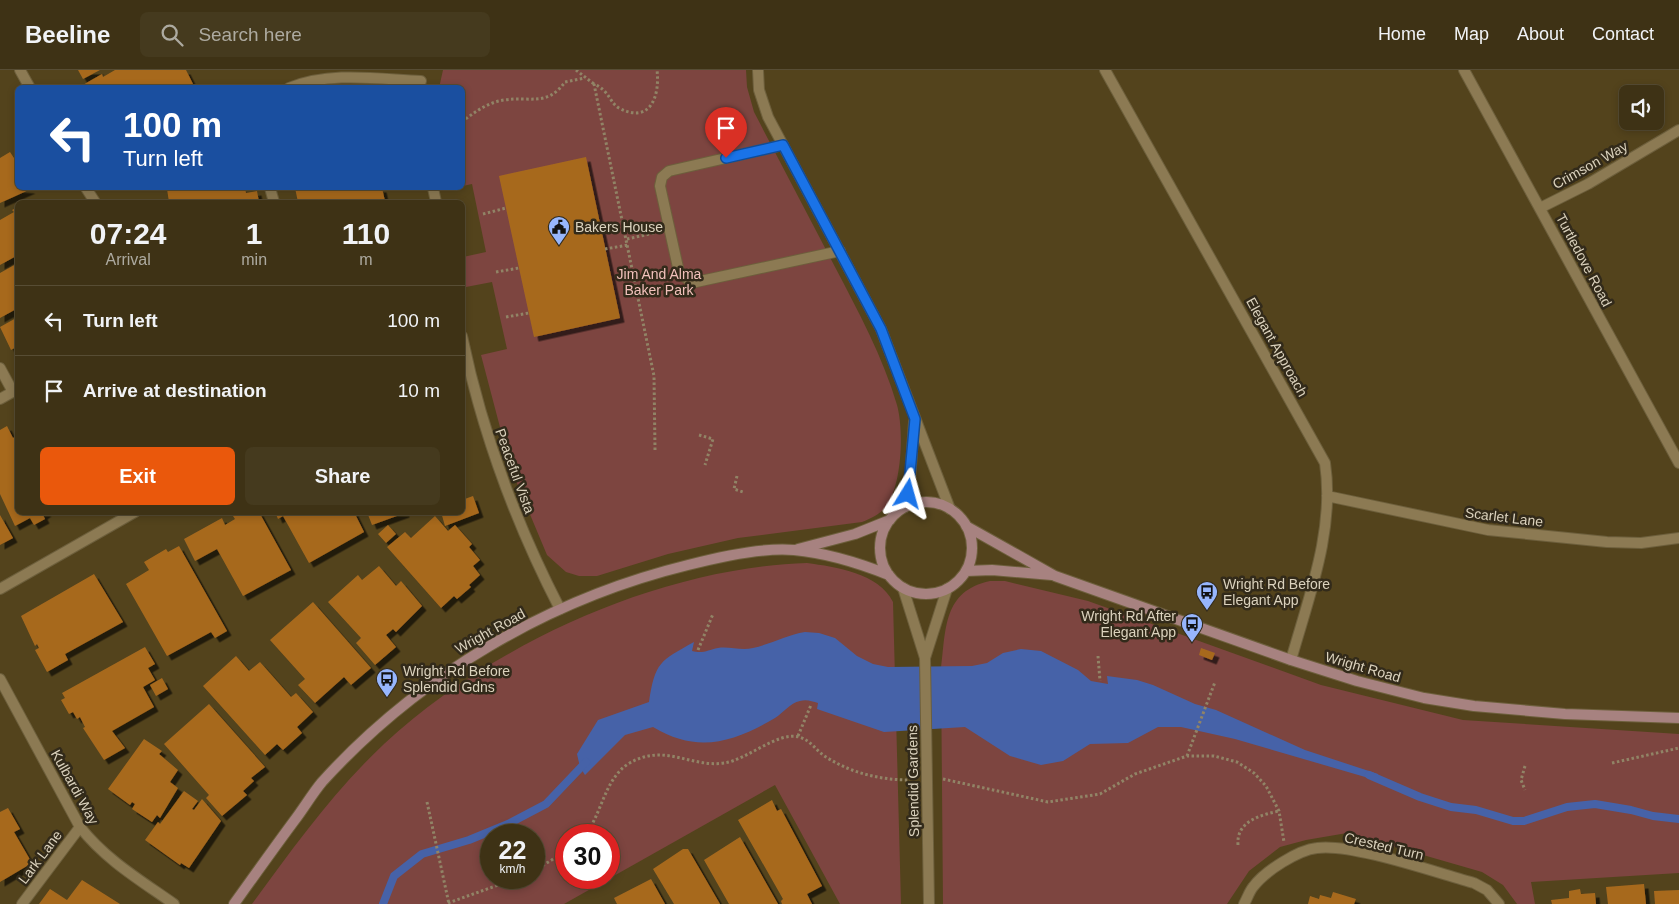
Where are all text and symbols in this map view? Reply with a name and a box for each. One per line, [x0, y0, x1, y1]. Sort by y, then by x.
search box [140, 12, 490, 57]
text: Beeline [25, 21, 110, 48]
icon: search [158, 21, 186, 49]
text: Search here [198, 24, 302, 45]
text: Home [1378, 24, 1426, 44]
text: Map [1454, 24, 1489, 44]
text: About [1517, 24, 1564, 44]
text: Contact [1592, 24, 1654, 44]
map controls [1619, 85, 1664, 130]
button: sound [1619, 85, 1664, 130]
icon: left [40, 105, 105, 170]
text: 100 m [123, 105, 222, 144]
pin [705, 107, 747, 158]
icon: arrive [712, 114, 740, 142]
street label: Crimson Way [1550, 138, 1630, 192]
text: Turn left [123, 146, 203, 171]
street label: Turtledove Road [1553, 211, 1615, 309]
public building icon: Bakers House [547, 215, 571, 246]
text: 07:24 [90, 217, 167, 250]
text: 1 [246, 217, 263, 250]
text: 110 [342, 217, 390, 250]
place label: Bakers House [575, 219, 663, 235]
text: Arrival [105, 251, 151, 268]
text: min [241, 251, 267, 268]
text: m [359, 251, 373, 268]
park label: Jim And Alma Baker Park [617, 266, 702, 298]
street label: Elegant Approach [1243, 295, 1311, 399]
icon: left [40, 307, 68, 335]
text: Turn left [83, 310, 158, 331]
text: 100 m [387, 310, 440, 331]
icon: arrive [40, 377, 68, 405]
text: Arrive at destination [83, 380, 267, 401]
text: 10 m [398, 380, 440, 401]
street label: Peaceful Vista [492, 426, 538, 516]
button: Exit [40, 447, 235, 505]
button: Share [245, 447, 440, 505]
position arrow [881, 467, 933, 519]
street label: Scarlet Lane [1464, 504, 1544, 530]
place label: Wright Rd Before Elegant App [1223, 576, 1330, 608]
bus stop icon: Wright Rd Before Elegant App [1195, 580, 1219, 611]
street label: Wright Road [452, 605, 528, 657]
place label: Wright Rd After Elegant App [1081, 608, 1176, 640]
bus stop icon: Wright Rd After Elegant App [1180, 612, 1204, 643]
street label: Wright Road [1324, 649, 1402, 685]
place label: Wright Rd Before Splendid Gdns [403, 663, 510, 695]
bus stop icon: Wright Rd Before Splendid Gdns [375, 667, 399, 698]
street label: Splendid Gardens [904, 725, 922, 837]
street label: Kulbardi Way [48, 747, 102, 827]
speed limit sign: 30 [555, 824, 620, 889]
street label: Lark Lane [15, 827, 65, 887]
street label: Crested Turn [1343, 829, 1425, 863]
text: 22 [499, 836, 526, 864]
text: km/h [499, 862, 526, 876]

